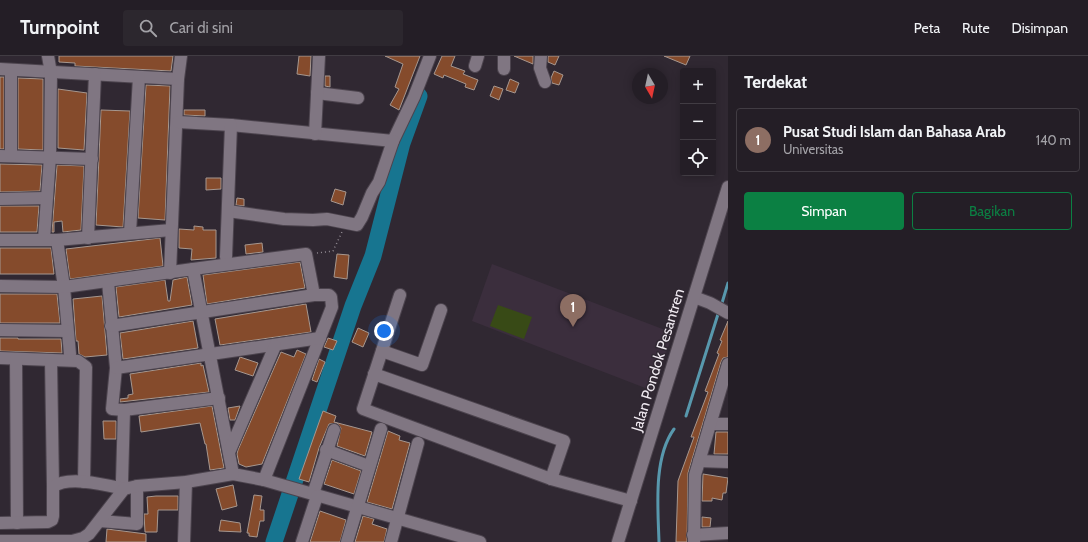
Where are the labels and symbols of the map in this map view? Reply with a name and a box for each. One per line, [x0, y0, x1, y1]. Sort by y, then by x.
north arrow [632, 68, 668, 104]
street label: Jalan Pondok Pesantren [627, 286, 688, 435]
pin: 1 [560, 294, 586, 327]
your location [374, 321, 394, 341]

